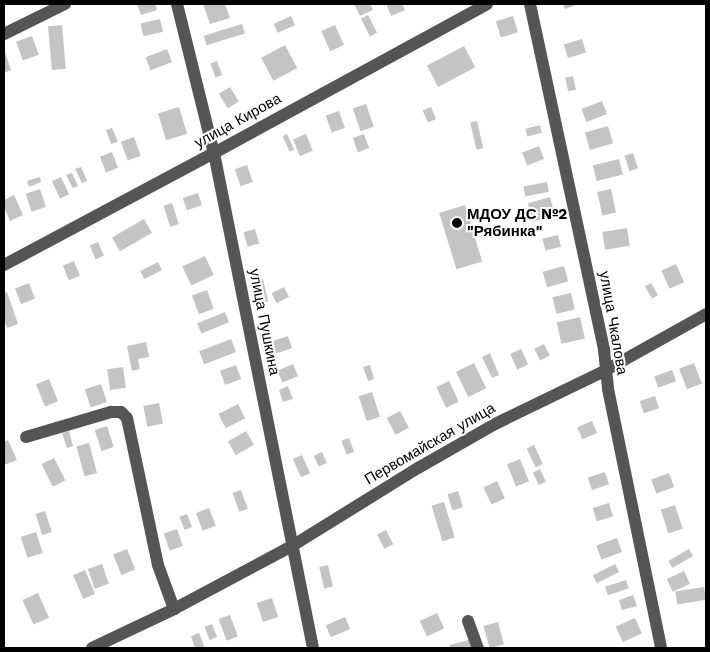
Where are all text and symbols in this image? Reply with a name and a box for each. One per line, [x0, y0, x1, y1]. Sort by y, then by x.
street label: улица Кирова [192, 90, 284, 152]
place label: МДОУ ДС №2 "Рябинка" [467, 205, 567, 240]
marker: МДОУ ДС №2 "Рябинка" [451, 217, 463, 229]
street label: улица Пушкина [245, 267, 283, 377]
street label: улица Чкалова [595, 270, 631, 376]
street label: Первомайская улица [361, 399, 499, 489]

